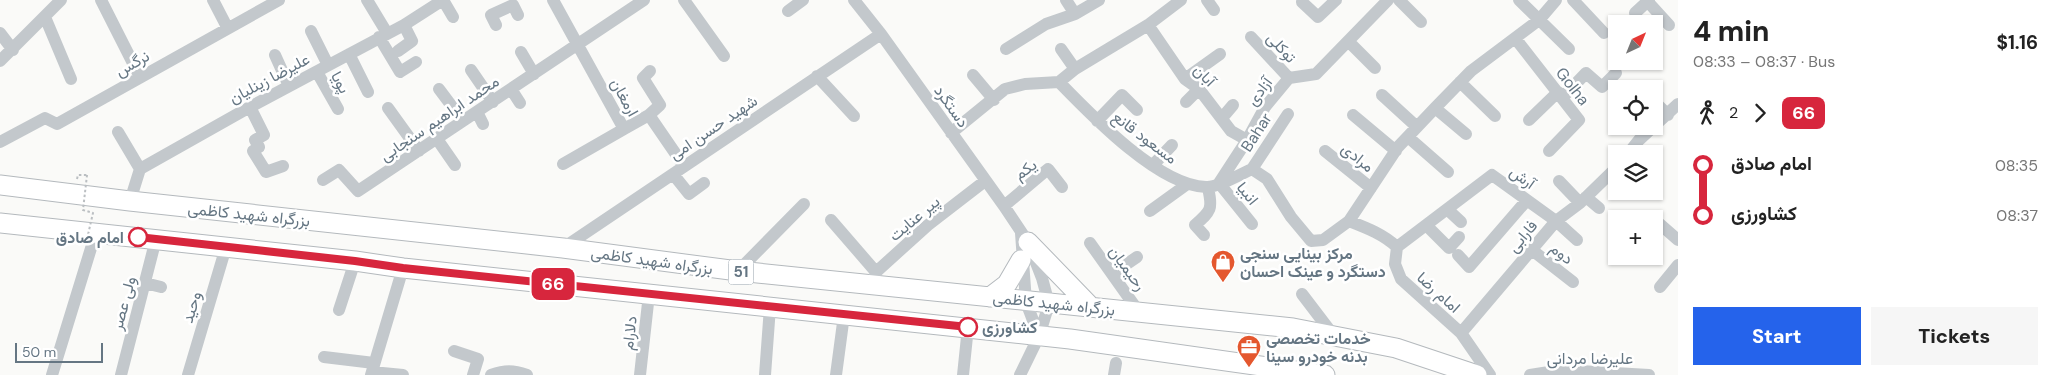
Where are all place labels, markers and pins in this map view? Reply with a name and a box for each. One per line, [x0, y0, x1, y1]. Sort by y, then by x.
place label: امام صادق [56, 227, 124, 248]
marker: امام صادق [128, 227, 148, 247]
place label: مرکز بینایی سنجی دستگرد و عینک احسان [1240, 243, 1386, 282]
shop icon: مرکز بینایی سنجی دستگرد و عینک احسان [1210, 249, 1236, 283]
marker: کشاورزی [958, 317, 978, 337]
place label: کشاورزی [982, 317, 1038, 338]
place label: خدمات تخصصی بدنه خودرو سینا [1266, 328, 1371, 367]
office icon: خدمات تخصصی بدنه خودرو سینا [1236, 334, 1262, 368]

